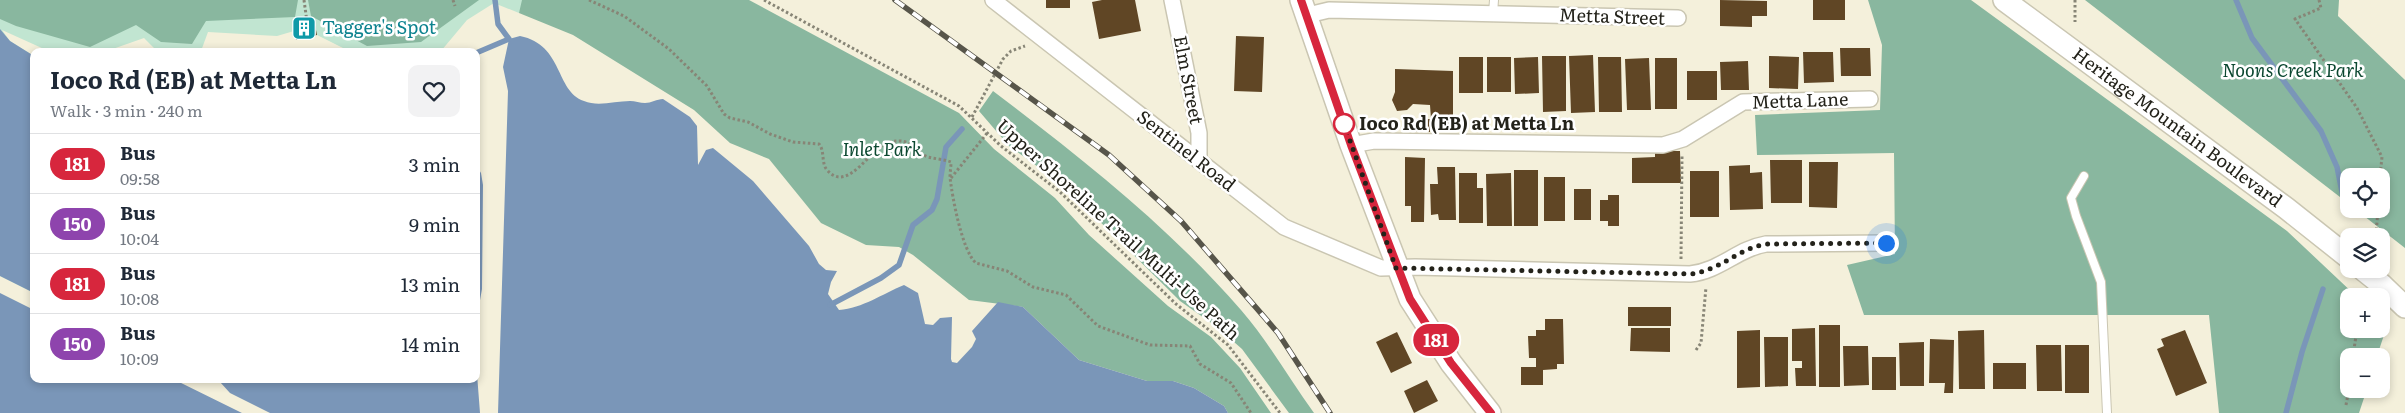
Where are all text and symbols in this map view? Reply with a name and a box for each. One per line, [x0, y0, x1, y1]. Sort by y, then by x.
street label: Metta Street [1559, 0, 1666, 31]
place label: Tagger's Spot [322, 13, 437, 40]
building icon: Tagger's Spot [291, 15, 317, 41]
street label: Elm Street [1168, 33, 1211, 127]
street label: Heritage Mountain Boulevard [2067, 40, 2288, 213]
park label: Noons Creek Park [2222, 56, 2364, 83]
text: Ioco Rd (EB) at Metta Ln [50, 61, 337, 96]
button: heart [408, 65, 460, 117]
street label: Metta Lane [1751, 84, 1849, 115]
text: Walk · 3 min · 240 m [50, 98, 203, 122]
street label: Sentinel Road [1132, 103, 1242, 197]
place label: Ioco Rd (EB) at Metta Ln [1359, 109, 1575, 136]
street label: Upper Shoreline Trail Multi-Use Path [991, 112, 1247, 346]
marker: Ioco Rd (EB) at Metta Ln [1333, 113, 1355, 135]
park label: Inlet Park [842, 135, 922, 162]
text: Bus [120, 138, 155, 166]
text: 181 [65, 150, 90, 177]
text: 3 min [409, 150, 460, 178]
text: 09:58 [120, 166, 160, 190]
map controls [2340, 168, 2390, 398]
button: locate [2340, 168, 2390, 218]
text: Bus [120, 198, 155, 226]
text: 150 [63, 210, 92, 237]
text: 9 min [409, 210, 460, 238]
text: 10:04 [120, 226, 159, 250]
button: layers [2340, 228, 2390, 278]
your location [1874, 231, 1899, 256]
text: Bus [120, 258, 155, 286]
text: 181 [65, 270, 90, 297]
text: 13 min [401, 270, 460, 298]
text: 10:08 [120, 286, 159, 310]
button: + [2340, 288, 2390, 338]
text: Bus [120, 318, 155, 346]
line badge: 181 [1407, 324, 1465, 356]
text: 181 [1423, 326, 1449, 353]
text: 150 [63, 330, 92, 357]
text: 14 min [401, 330, 460, 358]
text: 10:09 [120, 346, 159, 370]
button: − [2340, 348, 2390, 398]

